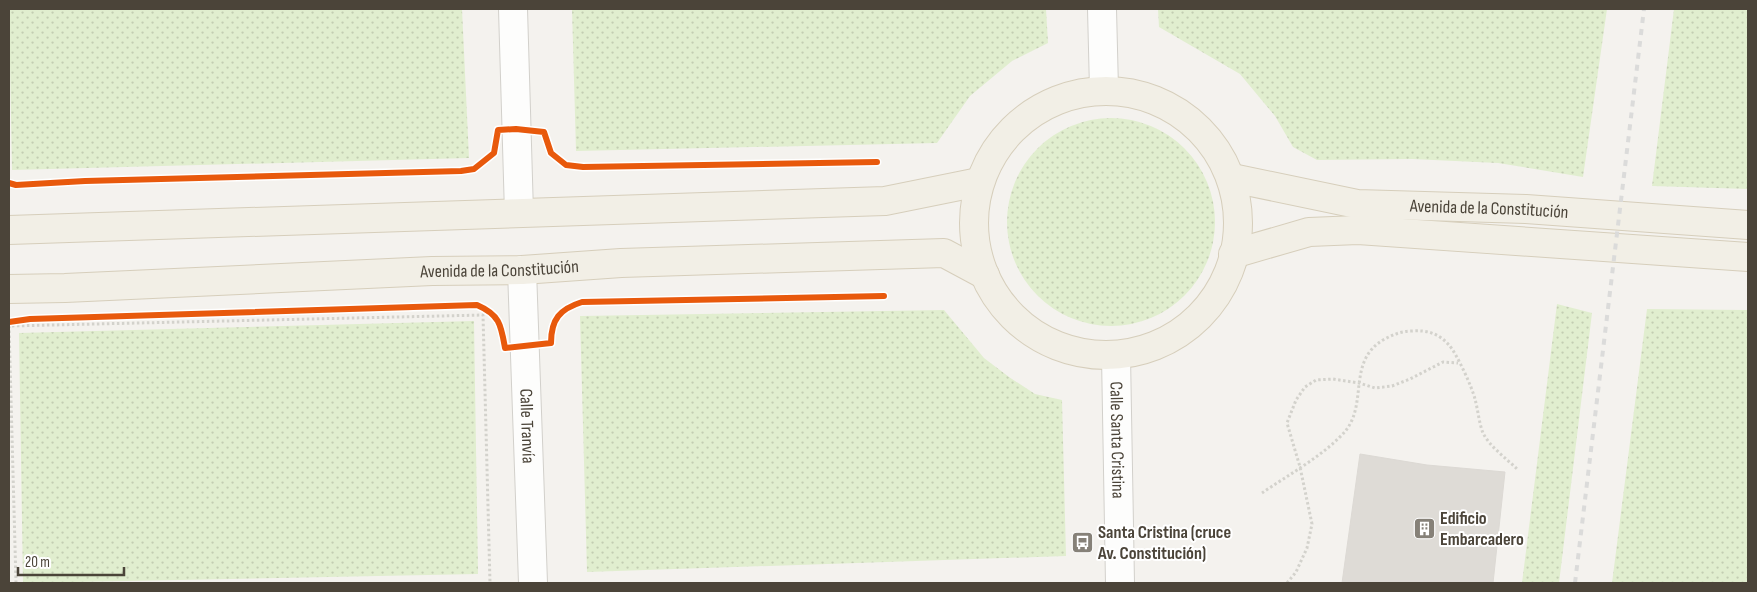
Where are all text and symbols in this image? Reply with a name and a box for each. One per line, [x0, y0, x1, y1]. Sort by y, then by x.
street label: Avenida de la Constitución [1409, 196, 1569, 223]
street label: Avenida de la Constitución [419, 256, 580, 283]
street label: Calle Santa Cristina [1105, 381, 1129, 499]
street label: Calle Tranvía [515, 388, 539, 464]
place label: Edificio Embarcadero [1440, 508, 1524, 550]
building icon: Edificio Embarcadero [1412, 516, 1436, 540]
place label: Santa Cristina (cruce Av. Constitución) [1097, 522, 1231, 564]
bus stop icon: Santa Cristina (cruce Av. Constitución) [1070, 530, 1094, 554]
scale bar [18, 544, 124, 576]
text: 20 m [25, 553, 50, 572]

